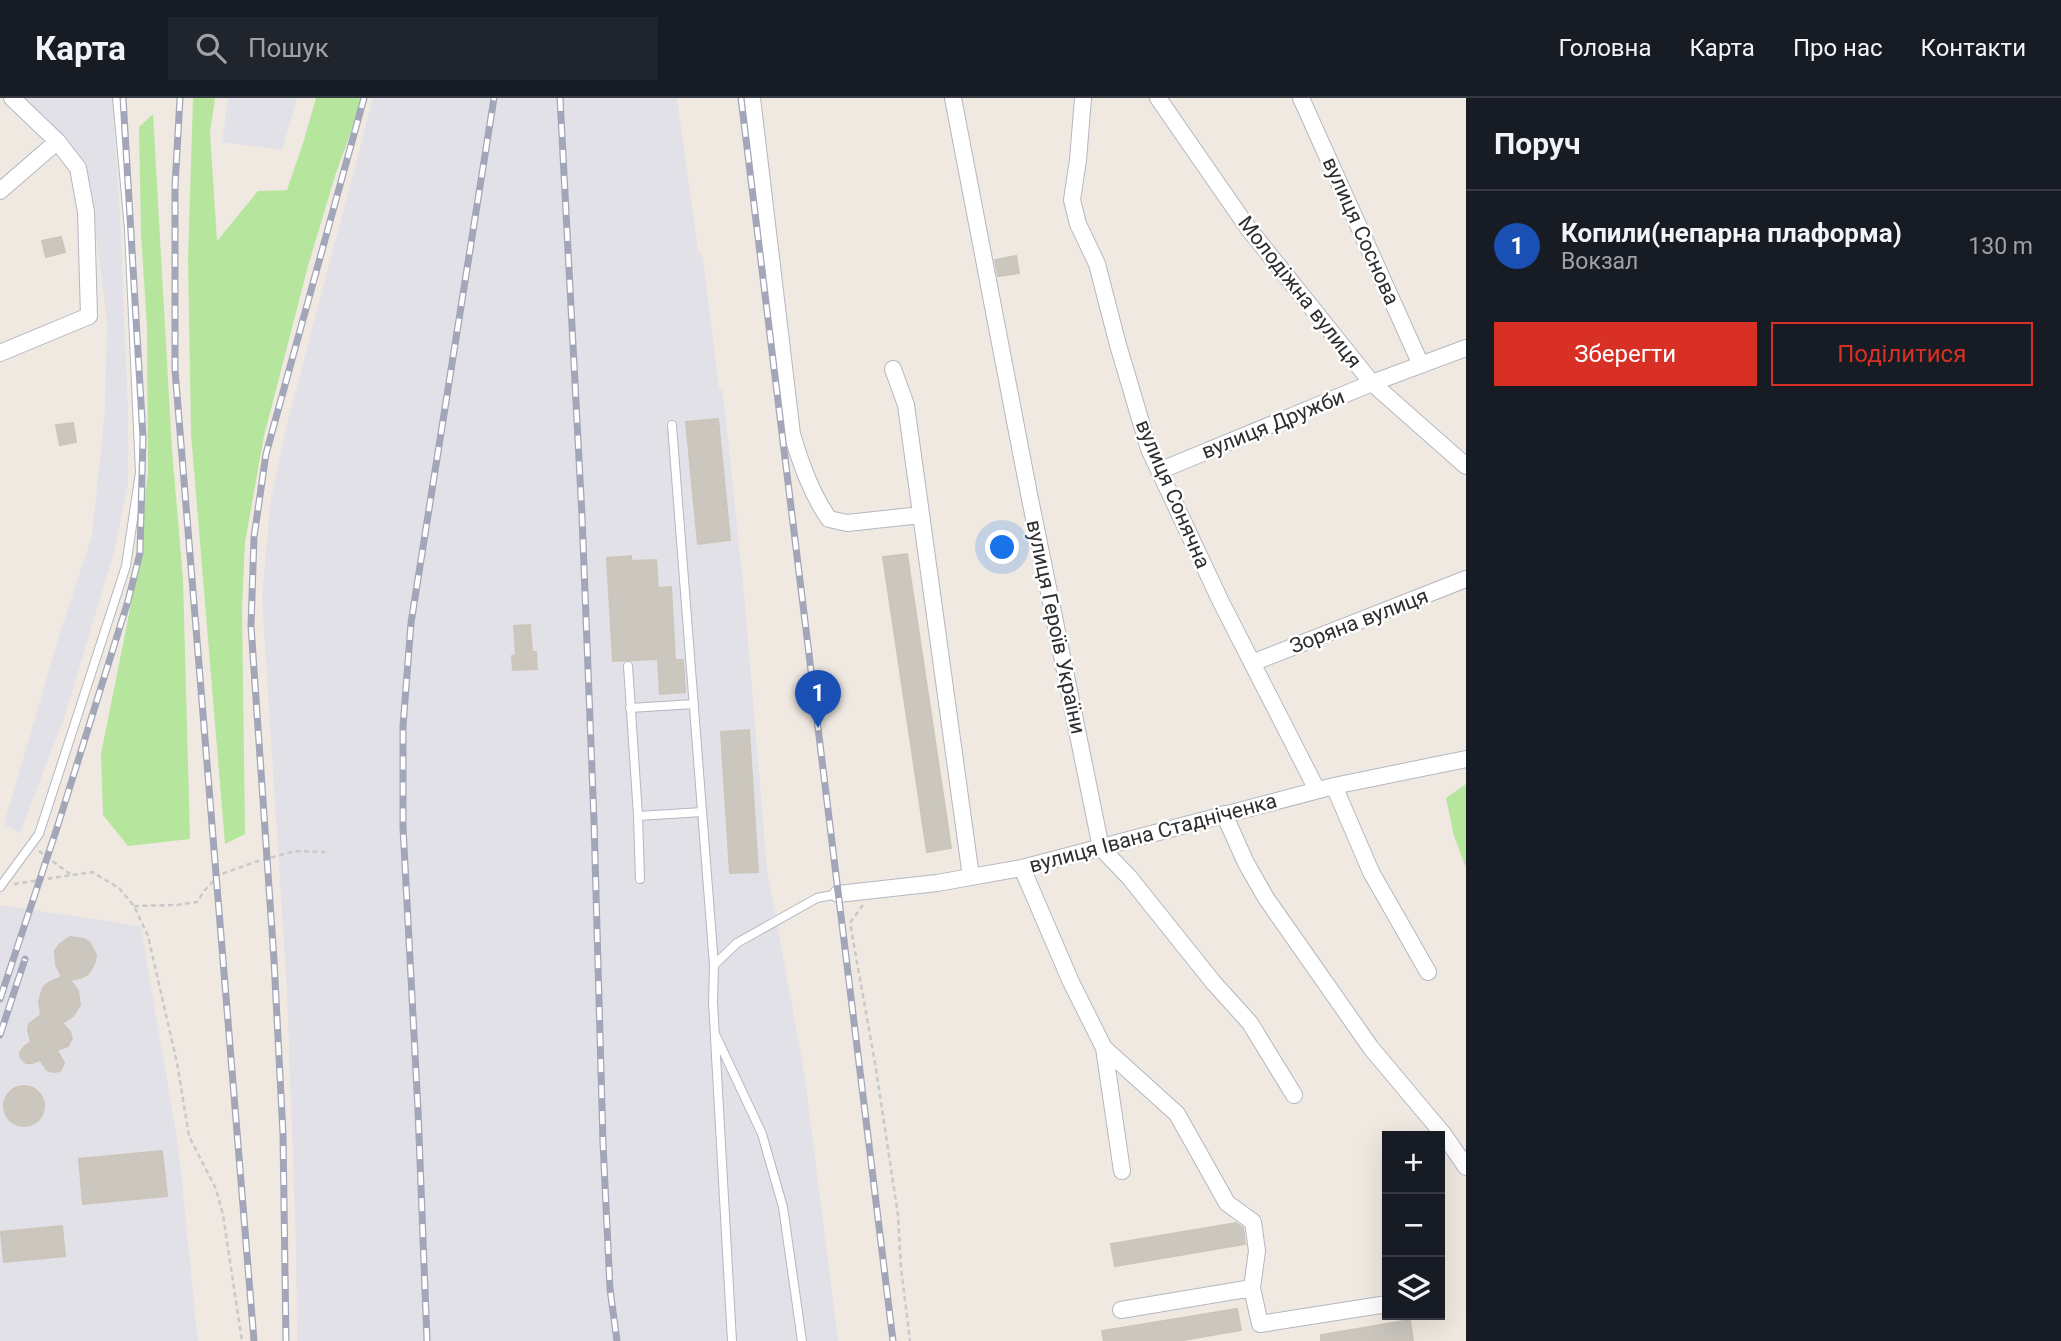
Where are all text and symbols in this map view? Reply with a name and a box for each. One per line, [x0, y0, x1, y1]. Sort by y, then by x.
search box [168, 17, 658, 80]
text: Карта [35, 29, 126, 68]
icon: search [192, 29, 230, 67]
text: Пошук [248, 33, 329, 63]
text: Головна [1559, 34, 1651, 62]
text: Карта [1689, 34, 1755, 62]
text: Про нас [1793, 34, 1883, 62]
text: Контакти [1921, 34, 2026, 62]
text: Поруч [1494, 126, 1581, 161]
street label: вулиця Соснова [1318, 153, 1404, 309]
street label: Молодіжна вулиця [1233, 211, 1367, 373]
text: Копили(непарна плаформа) [1561, 218, 1902, 248]
text: 1 [1510, 233, 1524, 260]
text: 130 m [1968, 233, 2033, 260]
text: Вокзал [1561, 248, 1638, 275]
button: Зберегти [1494, 322, 1757, 386]
button: Поділитися [1771, 322, 2033, 386]
street label: вулиця Дружби [1198, 384, 1348, 464]
street label: вулиця Сонячна [1131, 416, 1215, 572]
street label: вулиця Героїв України [1022, 518, 1090, 736]
your location [985, 530, 1019, 564]
street label: Зоряна вулиця [1286, 584, 1432, 658]
pin: 1 [795, 670, 841, 728]
street label: вулиця Івана Стадніченка [1027, 788, 1279, 878]
map controls [1382, 1131, 1445, 1320]
button: + [1382, 1131, 1445, 1194]
button: − [1382, 1194, 1445, 1257]
button: layers [1382, 1257, 1445, 1320]

